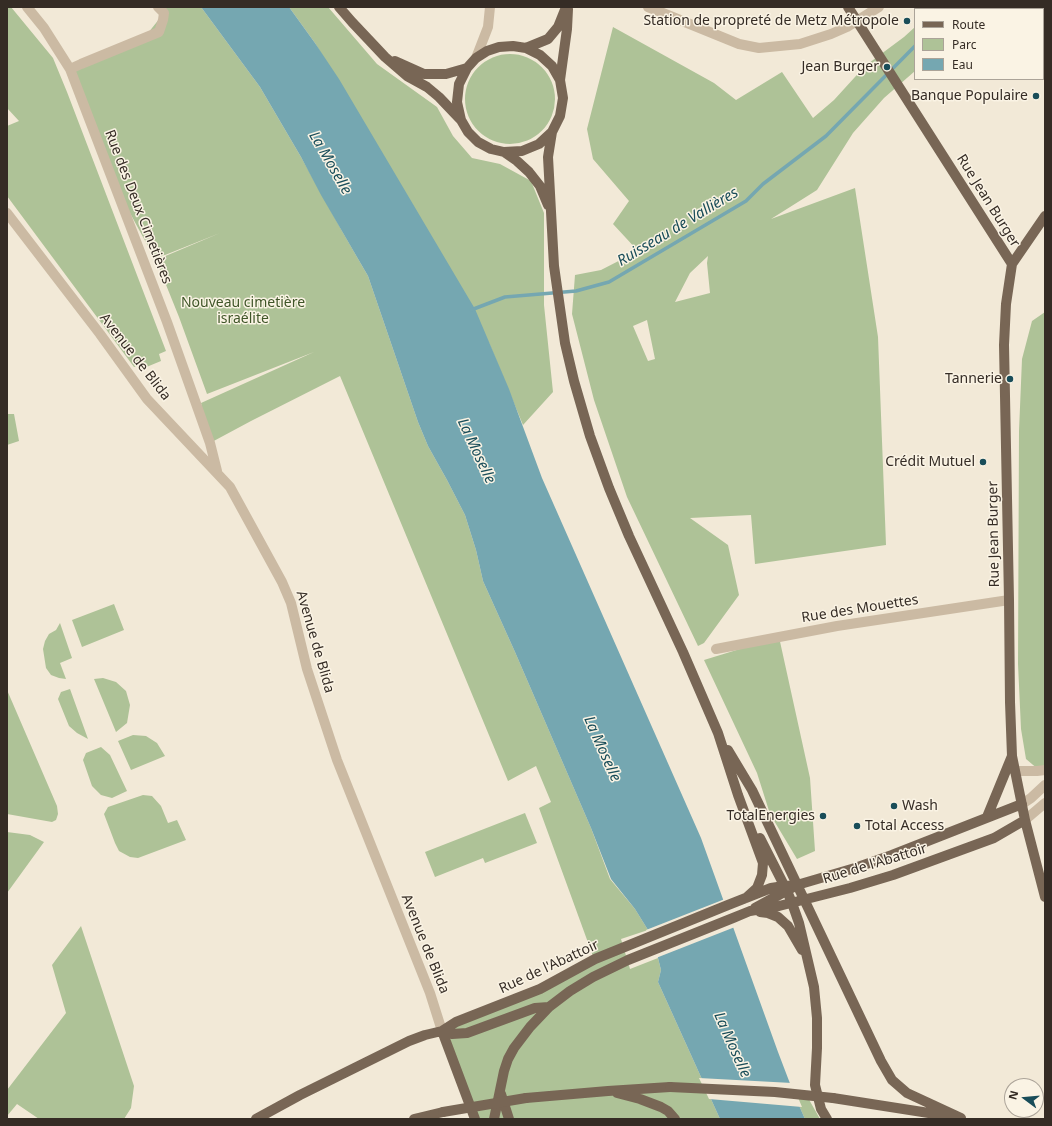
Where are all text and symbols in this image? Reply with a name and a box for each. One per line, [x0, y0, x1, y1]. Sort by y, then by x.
legend [914, 8, 1044, 80]
place label: Station de propreté de Metz Métropole [643, 13, 899, 29]
marker: Station de propreté de Metz Métropole [902, 16, 912, 26]
text: Route [952, 16, 985, 33]
text: Parc [952, 36, 976, 53]
text: Eau [952, 56, 973, 73]
place label: Jean Burger [801, 59, 879, 75]
marker: Jean Burger [882, 62, 892, 72]
place label: Banque Populaire [911, 88, 1028, 104]
marker: Banque Populaire [1031, 91, 1041, 101]
street label: Rue des Deux Cimetières [101, 128, 175, 286]
water label: La Moselle [305, 128, 355, 198]
street label: Rue Jean Burger [953, 151, 1023, 251]
water label: Ruisseau de Vallières [614, 184, 742, 270]
park label: Nouveau cimetière israélite [181, 295, 305, 328]
street label: Avenue de Blida [96, 310, 174, 404]
place label: Tannerie [945, 371, 1002, 387]
marker: Tannerie [1005, 374, 1015, 384]
water label: La Moselle [453, 416, 499, 486]
place label: Crédit Mutuel [885, 454, 975, 470]
marker: Crédit Mutuel [978, 457, 988, 467]
street label: Rue Jean Burger [985, 481, 1003, 587]
street label: Avenue de Blida [292, 589, 338, 695]
street label: Rue des Mouettes [800, 591, 920, 627]
water label: La Moselle [580, 713, 624, 785]
place label: Wash [902, 798, 938, 814]
marker: Wash [889, 801, 899, 811]
place label: TotalEnergies [726, 808, 815, 824]
marker: TotalEnergies [818, 811, 828, 821]
place label: Total Access [865, 818, 944, 834]
marker: Total Access [852, 821, 862, 831]
street label: Rue de l'Abattoir [821, 840, 929, 888]
street label: Avenue de Blida [397, 892, 453, 996]
street label: Rue de l'Abattoir [496, 937, 602, 997]
water label: La Moselle [710, 1009, 754, 1081]
north arrow [1004, 1078, 1044, 1118]
text: N [1004, 1088, 1021, 1101]

